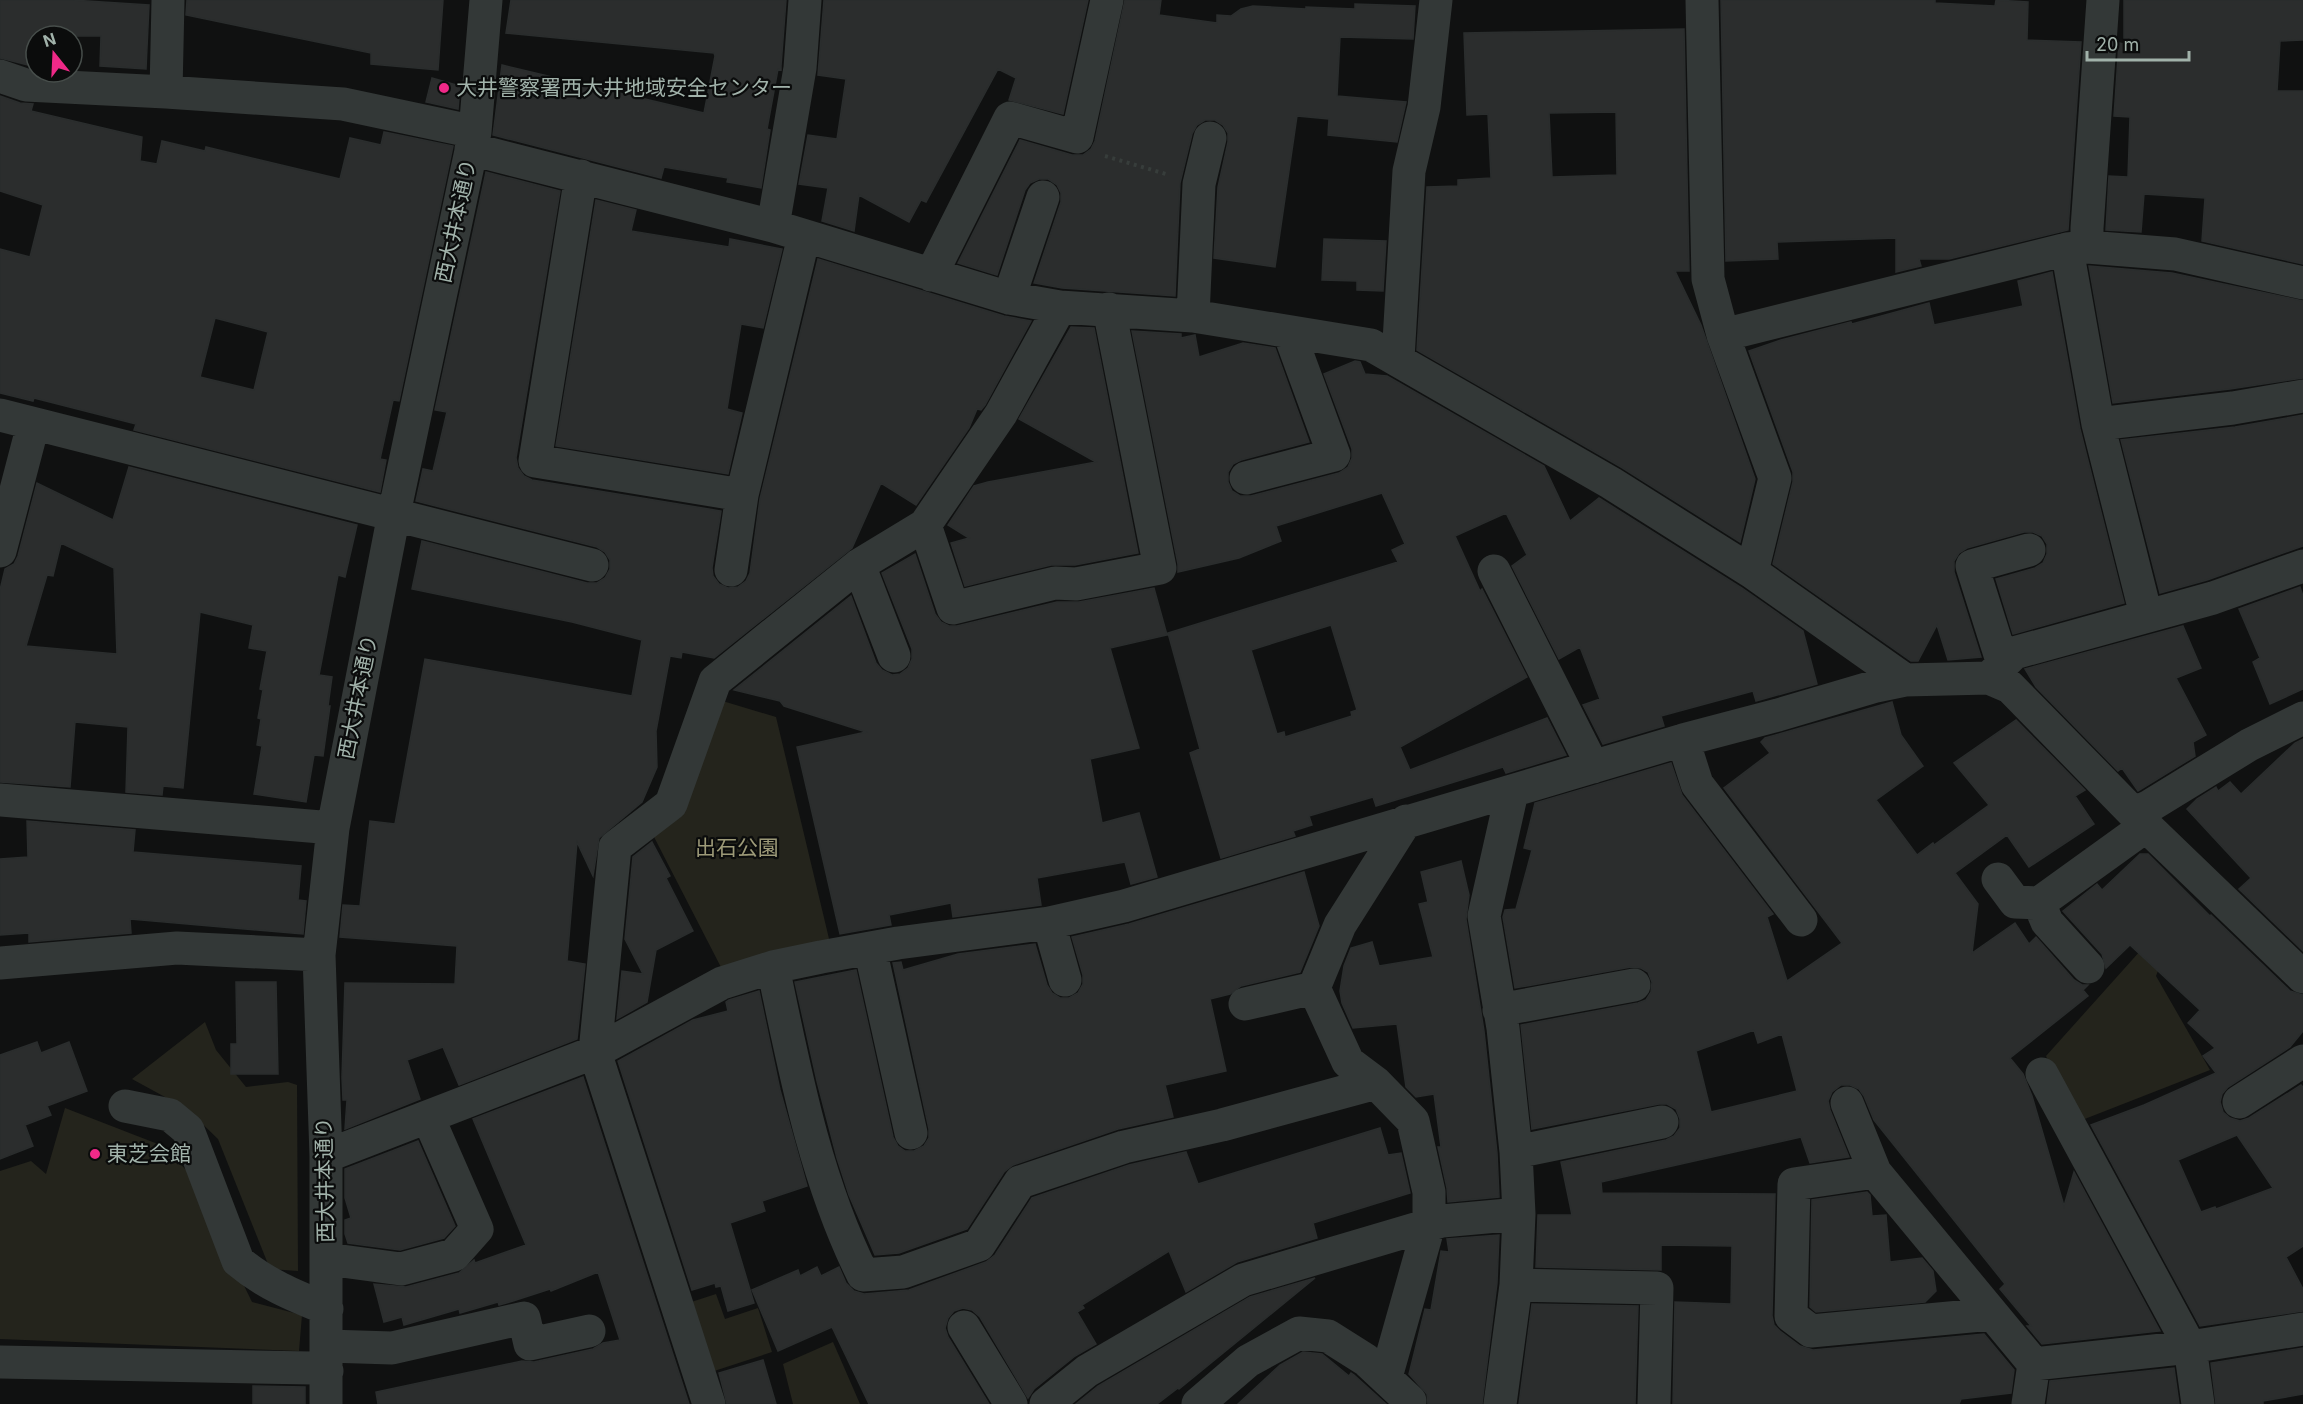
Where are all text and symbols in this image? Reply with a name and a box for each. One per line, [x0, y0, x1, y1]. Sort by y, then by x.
north arrow [24, 24, 84, 84]
scale bar [2087, 24, 2189, 62]
text: N [40, 28, 58, 51]
text: 20 m [2096, 34, 2139, 55]
place label: 大井警察署西大井地域安全センター [456, 75, 792, 100]
marker: 大井警察署西大井地域安全センター [437, 81, 451, 95]
street label: 西大井本通り [430, 157, 481, 285]
street label: 西大井本通り [333, 633, 382, 761]
park label: 出石公園 [695, 835, 779, 860]
street label: 西大井本通り [311, 1117, 338, 1243]
place label: 東芝会館 [107, 1141, 191, 1166]
marker: 東芝会館 [88, 1147, 102, 1161]

